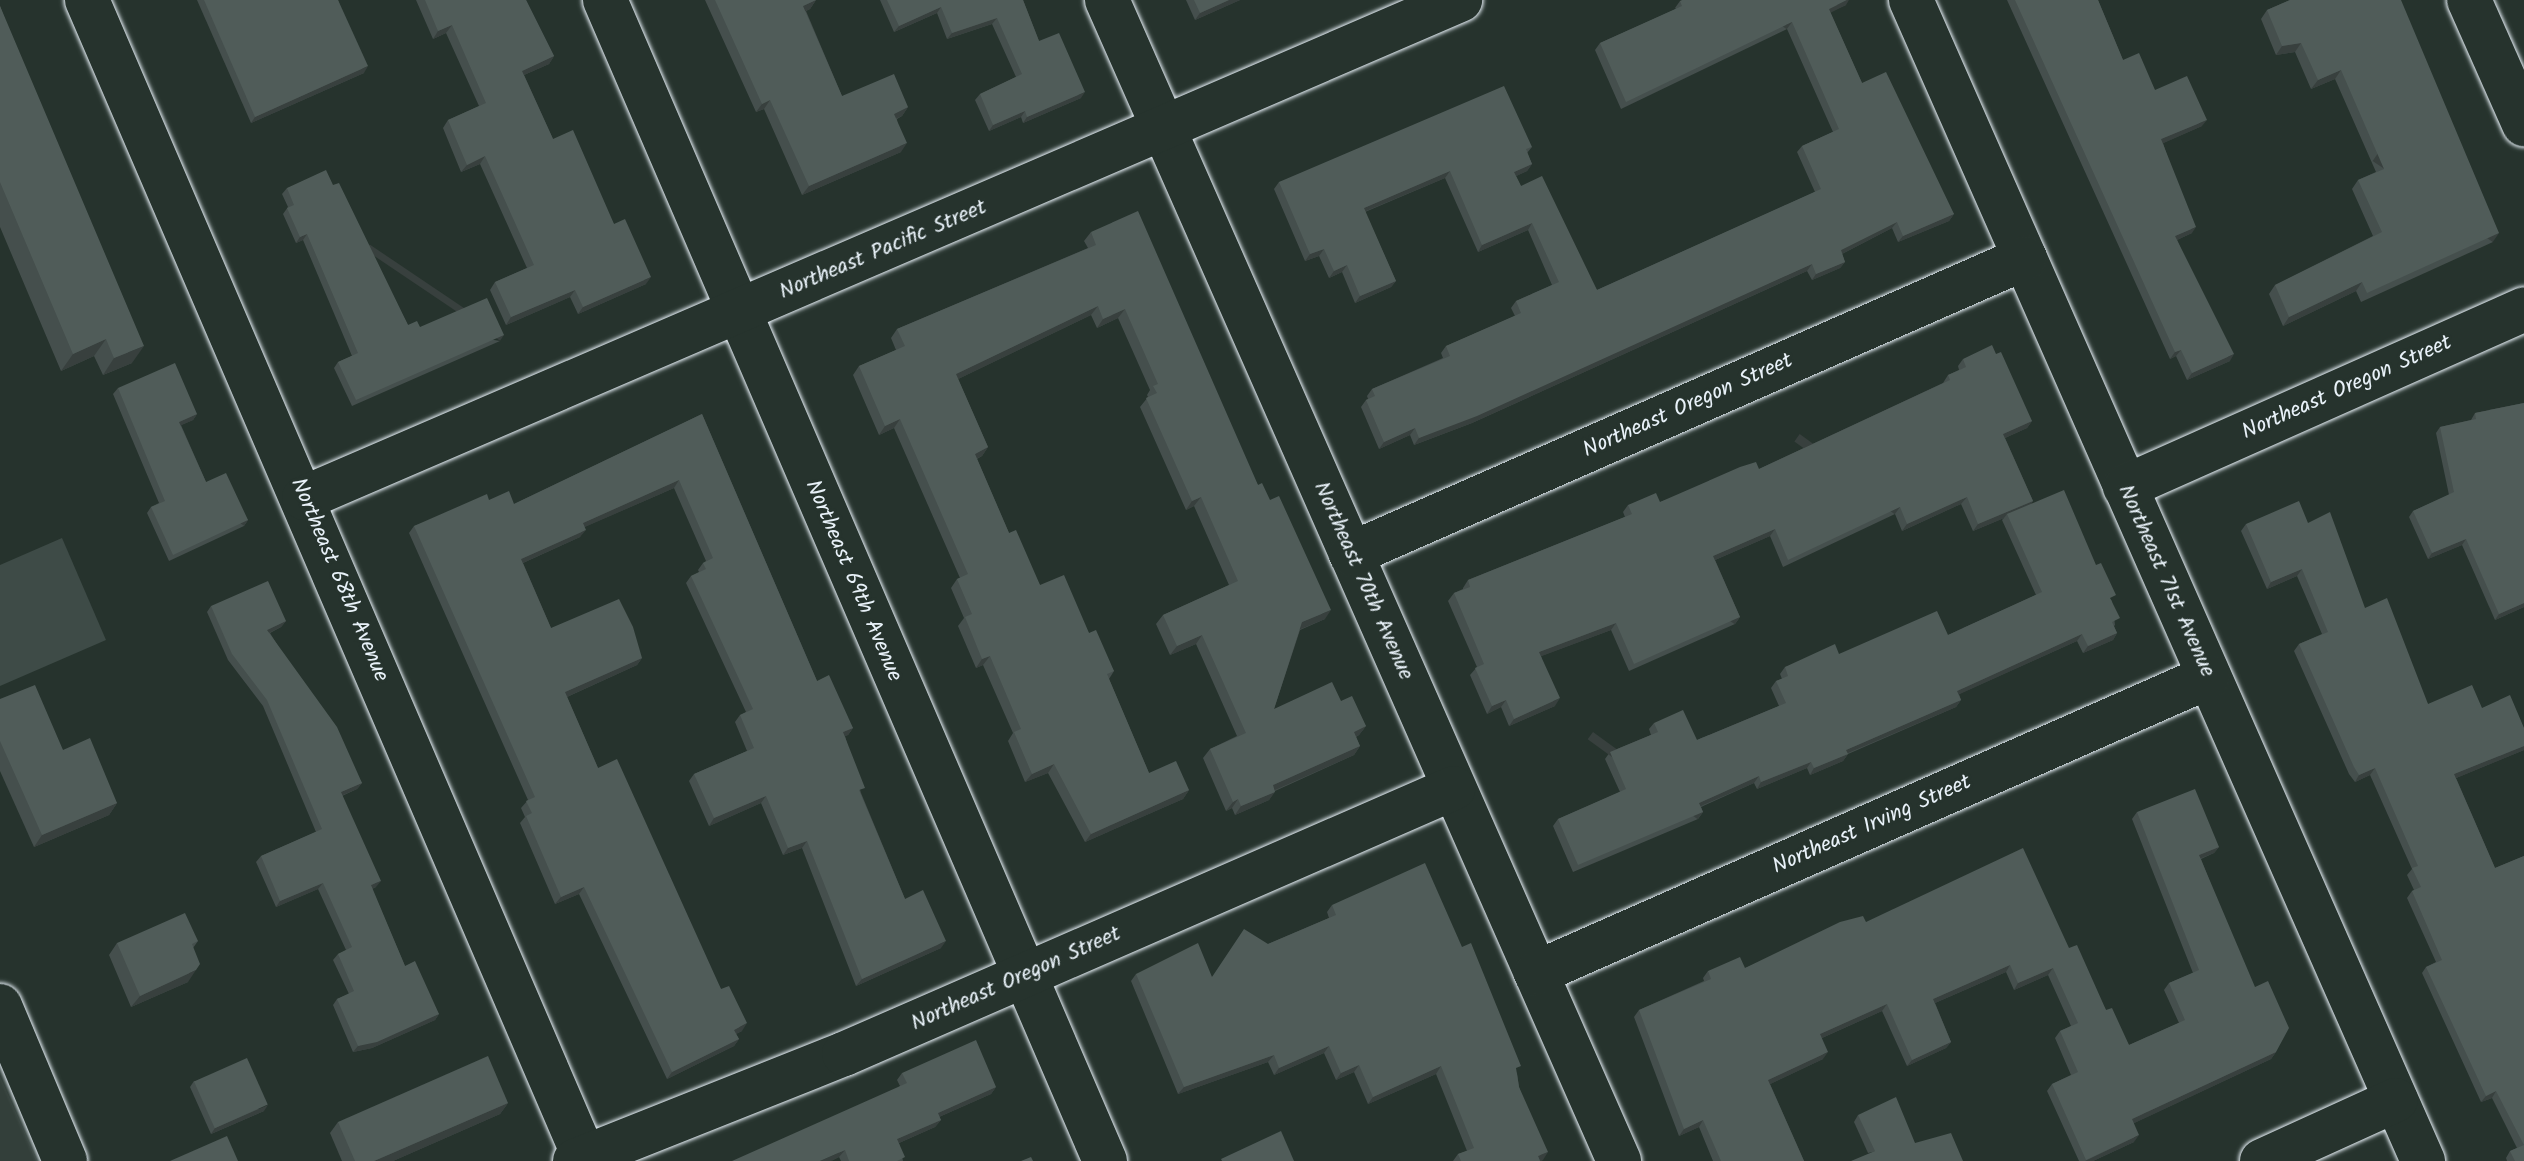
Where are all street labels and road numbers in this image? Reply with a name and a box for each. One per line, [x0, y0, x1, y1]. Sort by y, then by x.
street label: Northeast Pacific Street [775, 194, 991, 306]
street label: Northeast Oregon Street [2238, 330, 2456, 446]
street label: Northeast Oregon Street [1579, 348, 1797, 464]
street label: Northeast 68th Avenue [284, 474, 394, 686]
street label: Northeast 69th Avenue [799, 476, 907, 686]
street label: Northeast 70th Avenue [1307, 478, 1419, 684]
street label: Northeast 71st Avenue [2112, 481, 2220, 681]
street label: Northeast Irving Street [1769, 769, 1975, 881]
street label: Northeast Oregon Street [907, 921, 1125, 1037]

